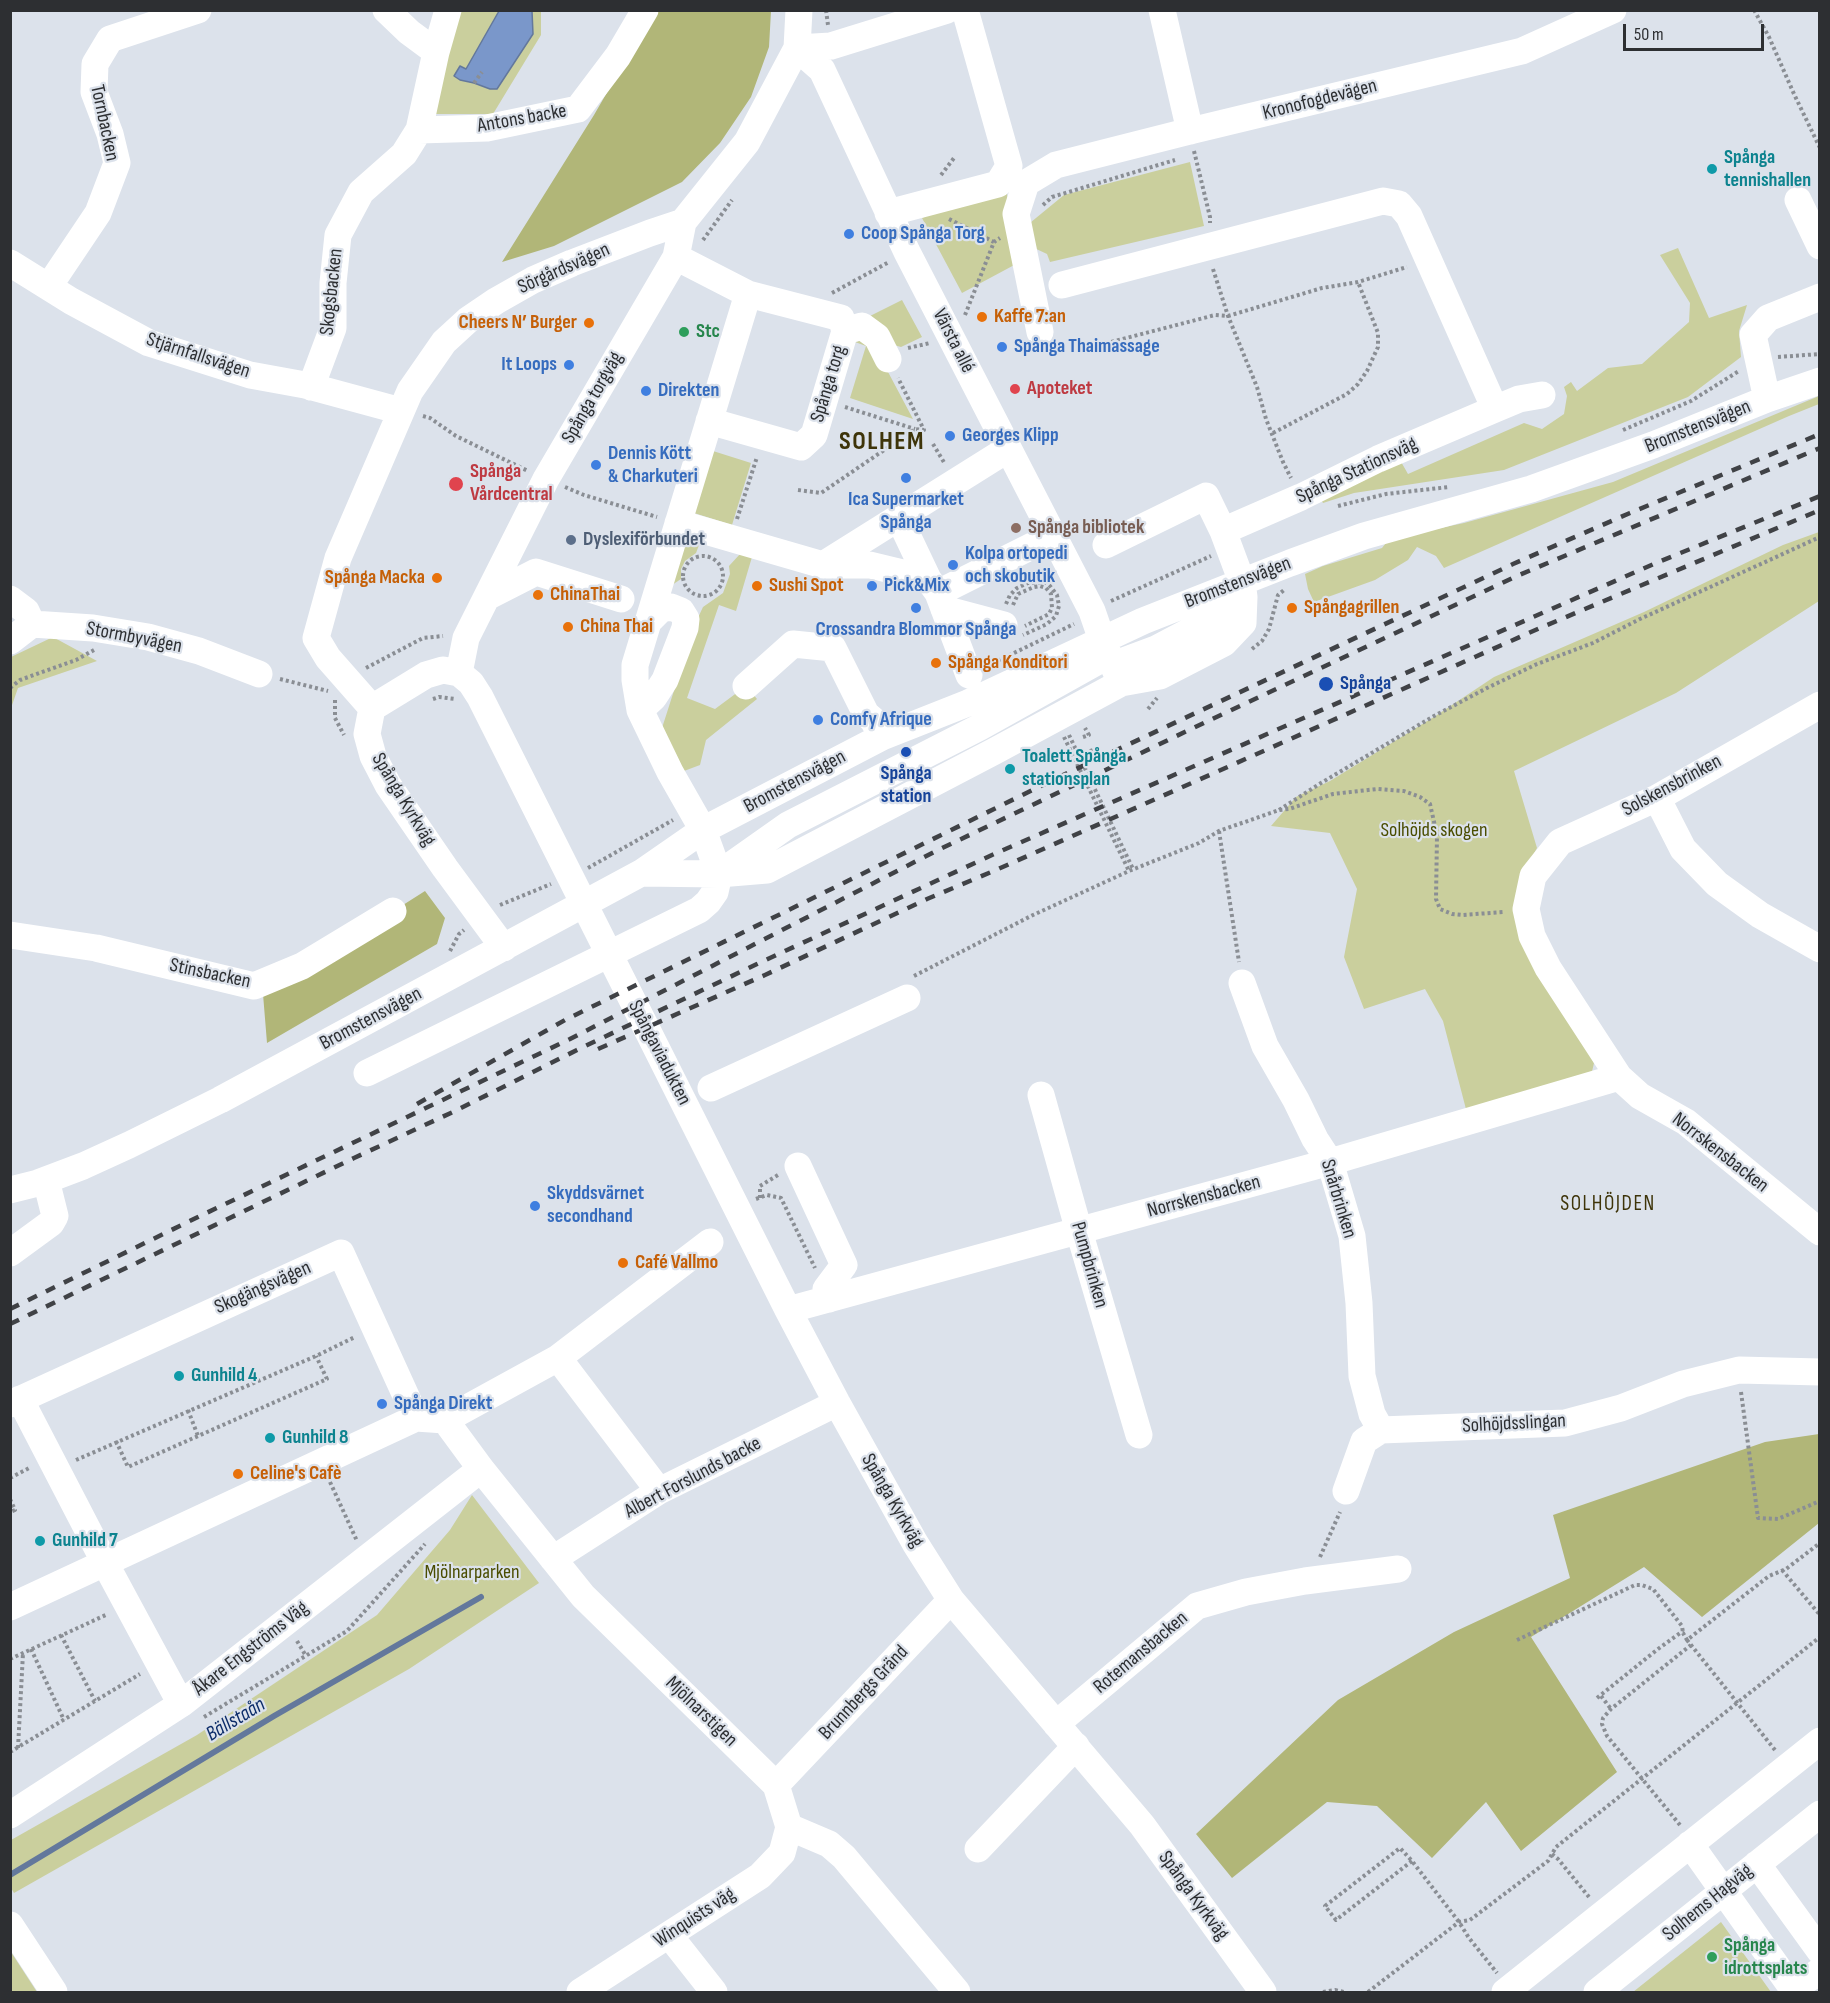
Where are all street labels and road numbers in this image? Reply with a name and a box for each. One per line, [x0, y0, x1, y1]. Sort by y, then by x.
street label: Kronofogdevägen [1260, 74, 1380, 126]
street label: Tornbacken [84, 83, 124, 163]
street label: Antons backe [476, 99, 568, 139]
street label: Sörgårdsvägen [514, 238, 614, 300]
street label: Skogsbacken [316, 247, 348, 337]
street label: Värsta allé [927, 305, 979, 377]
street label: Stjärnfallsvägen [143, 328, 253, 384]
street label: Spånga torg [806, 343, 852, 425]
street label: Spånga torgväg [557, 348, 629, 448]
street label: Bromstensvägen [1642, 395, 1754, 459]
street label: Spånga Stationsväg [1293, 432, 1421, 510]
street label: Bromstensvägen [1181, 552, 1295, 614]
street label: Stormbyvägen [84, 617, 184, 659]
street label: Bromstensvägen [740, 745, 850, 819]
street label: Spånga Kyrkväg [366, 749, 440, 851]
street label: Solskensbrinken [1618, 750, 1726, 822]
street label: Stinsbacken [167, 954, 253, 994]
street label: Bromstensvägen [316, 982, 426, 1056]
street label: Spångaviadukten [622, 997, 696, 1109]
street label: Norrskensbacken [1667, 1108, 1773, 1198]
street label: Snårbrinken [1315, 1157, 1361, 1241]
street label: Norrskensbacken [1145, 1170, 1263, 1224]
street label: Pumpbrinken [1065, 1219, 1113, 1311]
street label: Skogängsvägen [211, 1256, 315, 1320]
street label: Solhöjdsslingan [1461, 1409, 1567, 1439]
street label: Albert Forslunds backe [621, 1432, 765, 1524]
street label: Spånga Kyrkväg [855, 1450, 929, 1552]
street label: Åkare Engströms Väg [189, 1596, 313, 1702]
street label: Rotemansbacken [1089, 1607, 1193, 1699]
street label: Brunnbergs Gränd [814, 1641, 914, 1745]
street label: Mjölnarstigen [660, 1672, 742, 1752]
street label: Spånga Kyrkväg [1153, 1847, 1233, 1945]
street label: Solhems Hagväg [1658, 1859, 1758, 1947]
street label: Winquists väg [650, 1883, 740, 1953]

